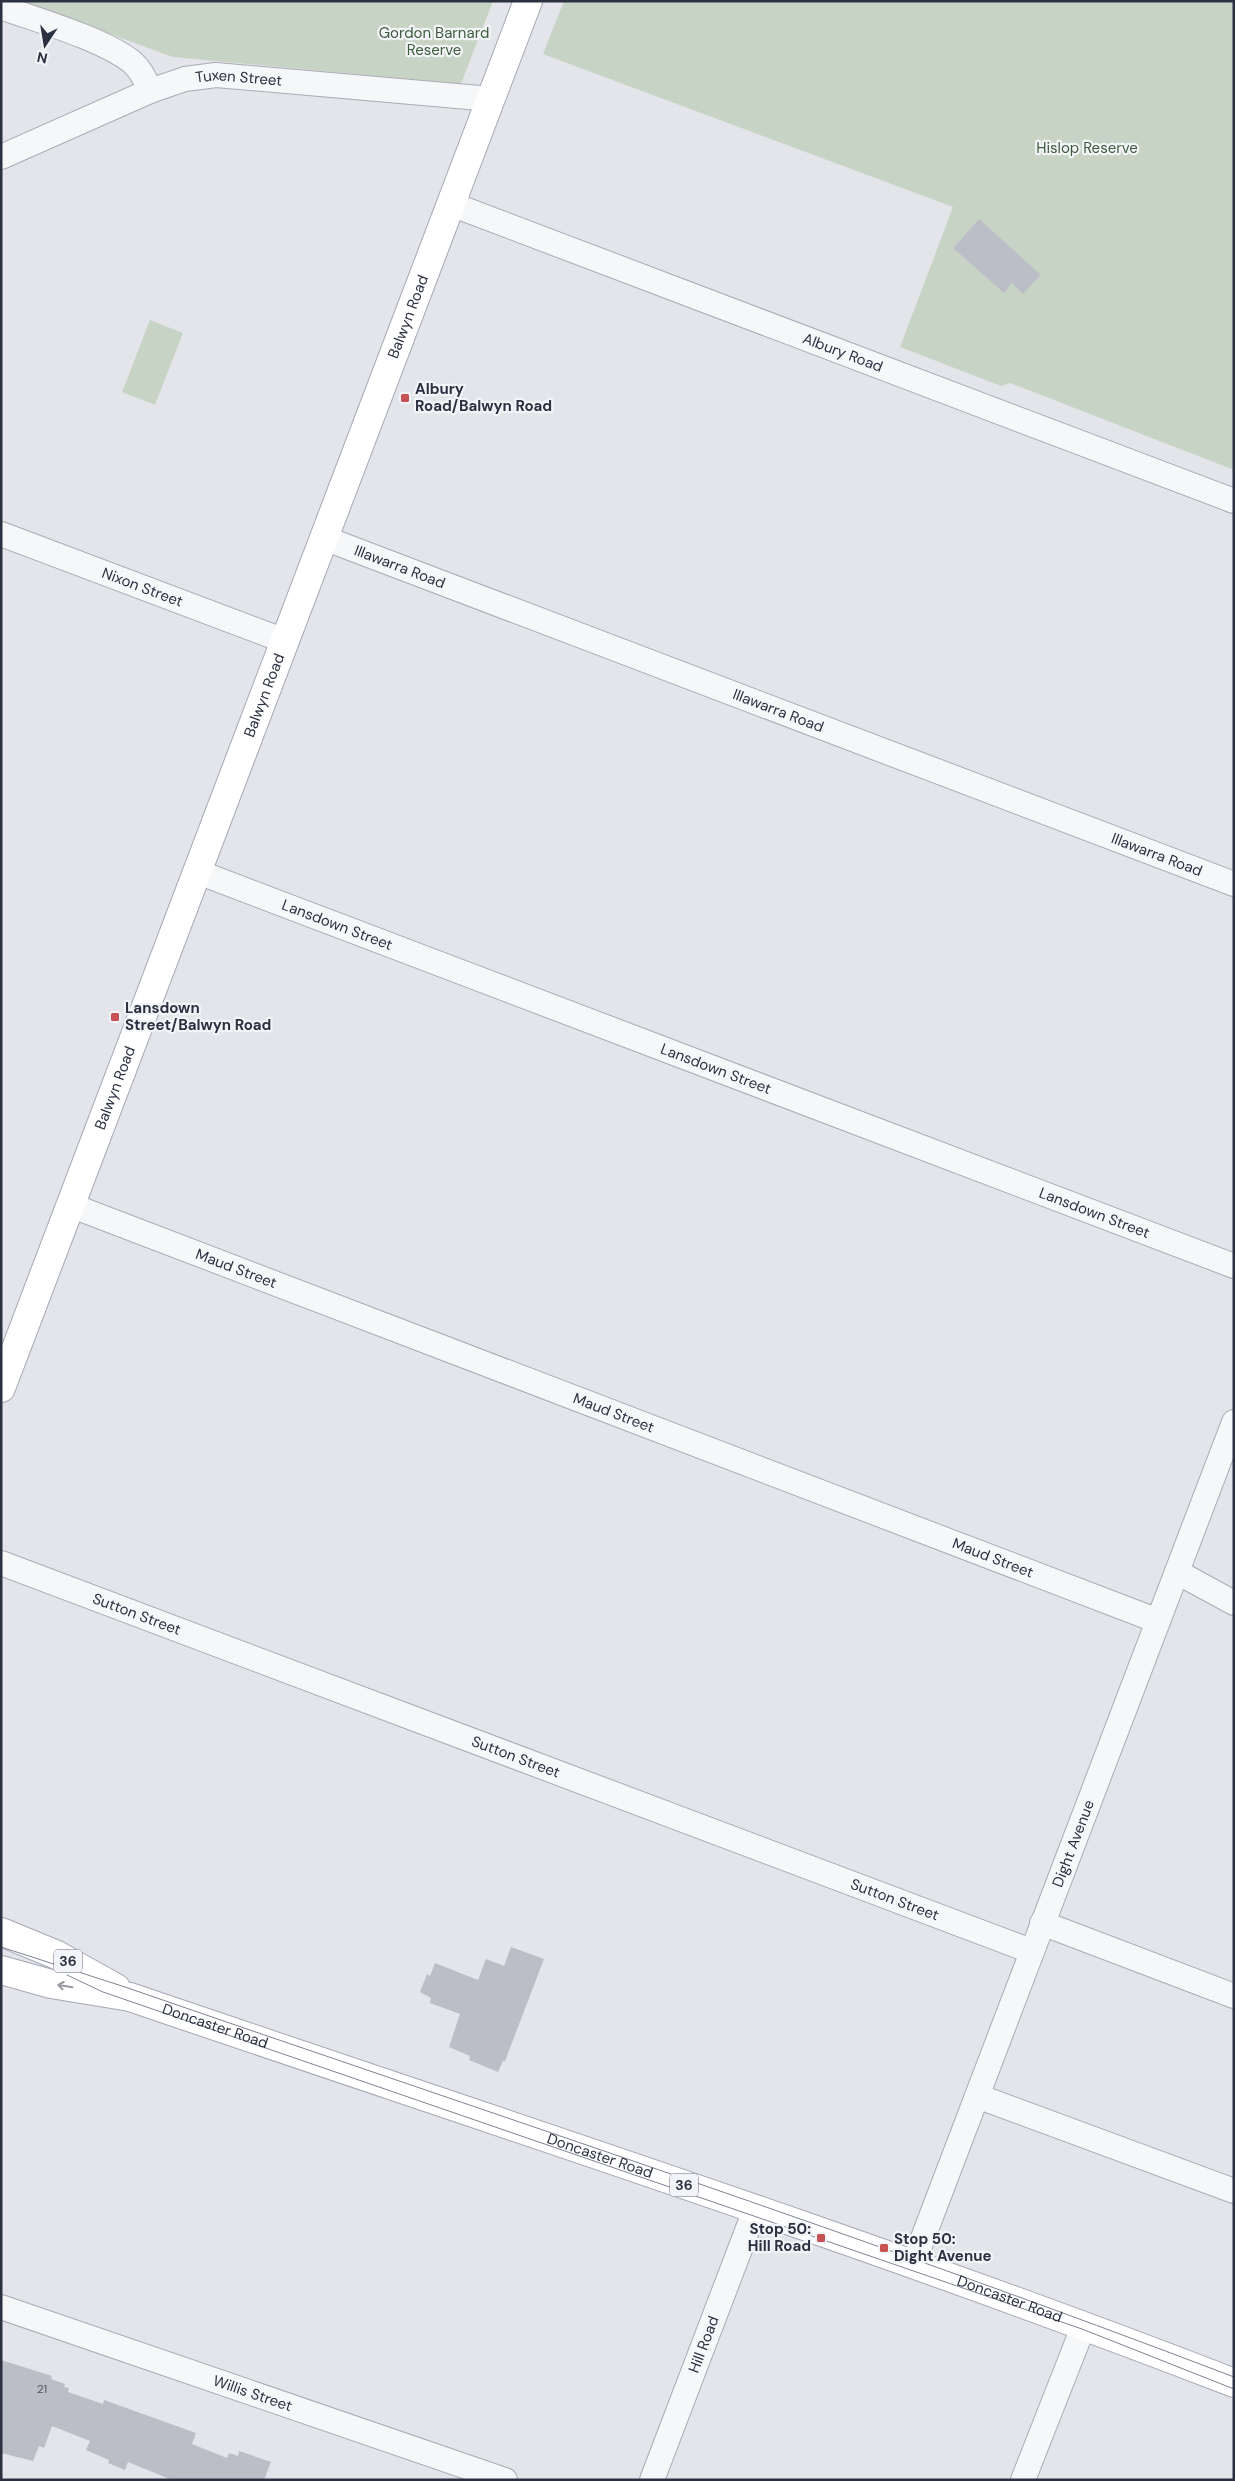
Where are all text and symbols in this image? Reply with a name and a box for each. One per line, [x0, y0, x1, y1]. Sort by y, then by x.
north arrow [20, 20, 70, 70]
park label: Gordon Barnard Reserve [379, 23, 489, 60]
text: N [35, 48, 49, 68]
street label: Tuxen Street [194, 65, 283, 91]
park label: Hislop Reserve [1036, 138, 1138, 158]
street label: Balwyn Road [383, 272, 433, 361]
street label: Albury Road [800, 328, 886, 377]
place label: Albury Road/Balwyn Road [415, 379, 552, 416]
marker: Albury Road/Balwyn Road [399, 392, 411, 404]
street label: Illawarra Road [351, 540, 448, 593]
street label: Nixon Street [99, 563, 186, 612]
street label: Balwyn Road [239, 651, 289, 740]
street label: Illawarra Road [730, 684, 827, 737]
street label: Illawarra Road [1108, 828, 1205, 881]
street label: Lansdown Street [279, 895, 396, 955]
place label: Lansdown Street/Balwyn Road [125, 998, 271, 1035]
marker: Lansdown Street/Balwyn Road [109, 1011, 121, 1023]
street label: Lansdown Street [658, 1039, 774, 1099]
street label: Balwyn Road [90, 1043, 140, 1133]
street label: Lansdown Street [1036, 1183, 1153, 1243]
street label: Maud Street [193, 1244, 280, 1293]
street label: Maud Street [570, 1388, 657, 1437]
street label: Maud Street [949, 1533, 1036, 1582]
street label: Sutton Street [90, 1588, 184, 1640]
street label: Sutton Street [469, 1731, 563, 1783]
street label: Dight Avenue [1048, 1797, 1099, 1890]
street label: Sutton Street [848, 1874, 942, 1925]
road number: 36 [54, 1950, 82, 1972]
one-way arrow [57, 1981, 73, 1991]
street label: Doncaster Road [160, 1999, 271, 2053]
street label: Doncaster Road [544, 2129, 655, 2183]
road number: 36 [670, 2174, 698, 2196]
place label: Stop 50: Hill Road [748, 2219, 811, 2256]
place label: Stop 50: Dight Avenue [894, 2229, 991, 2266]
marker: Stop 50: Hill Road [815, 2232, 827, 2244]
marker: Stop 50: Dight Avenue [878, 2242, 890, 2254]
street label: Doncaster Road [954, 2271, 1065, 2327]
street label: Hill Road [684, 2313, 724, 2376]
street label: Willis Street [210, 2371, 295, 2416]
house number: 21 [37, 2381, 47, 2397]

